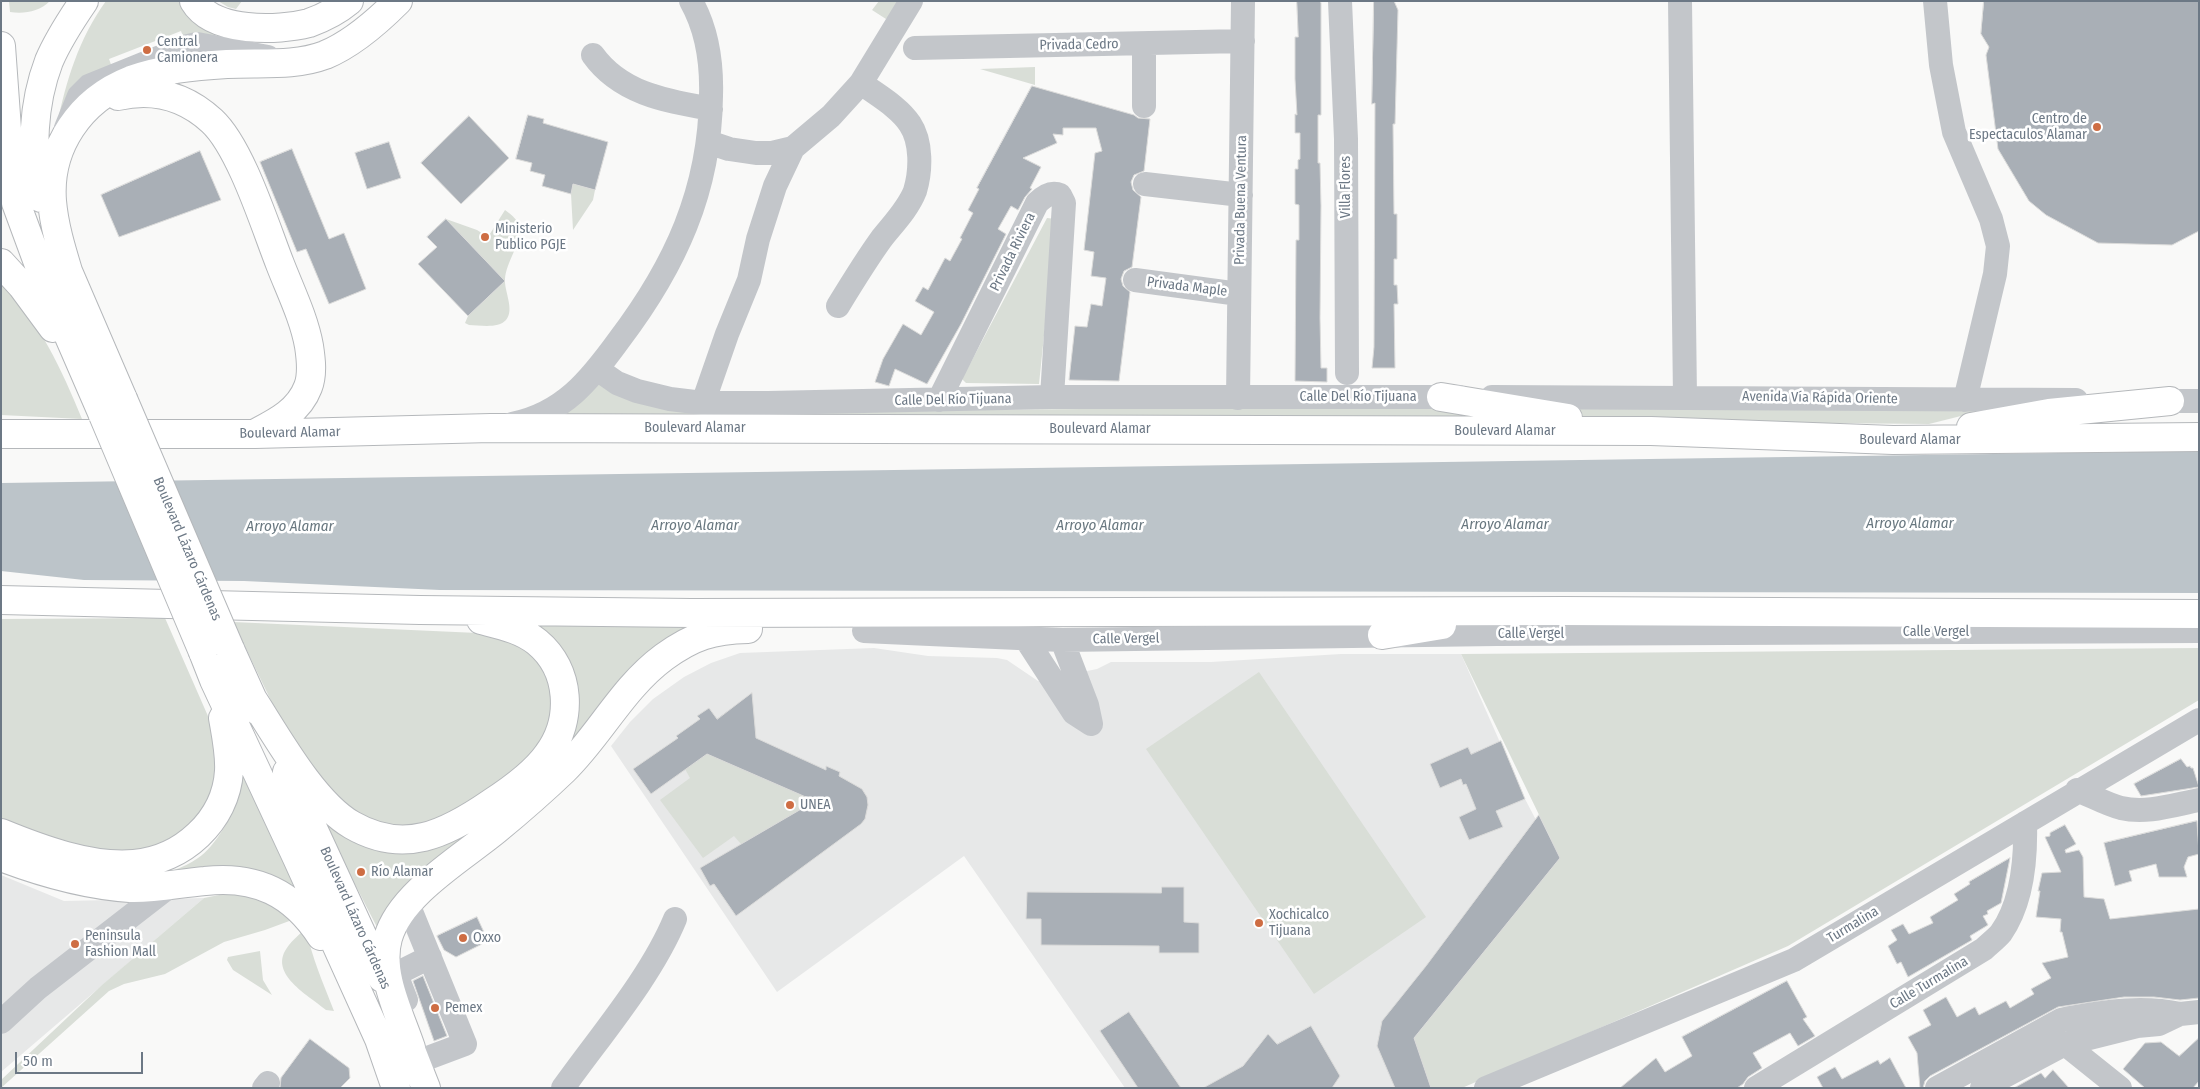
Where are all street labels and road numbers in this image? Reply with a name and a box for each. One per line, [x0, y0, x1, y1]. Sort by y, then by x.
street label: Privada Cedro [1039, 36, 1119, 54]
street label: Privada Buena Ventura [1231, 135, 1251, 265]
street label: Villa Flores [1338, 156, 1354, 218]
street label: Privada Riviera [987, 210, 1039, 294]
street label: Privada Maple [1146, 274, 1228, 300]
street label: Avenida Vía Rápida Oriente [1742, 388, 1898, 408]
street label: Calle Del Río Tijuana [1299, 389, 1417, 405]
street label: Calle Del Río Tijuana [894, 391, 1012, 409]
street label: Boulevard Alamar [644, 420, 746, 436]
street label: Boulevard Alamar [1049, 421, 1151, 437]
street label: Boulevard Alamar [1454, 423, 1556, 439]
street label: Boulevard Alamar [239, 424, 341, 442]
street label: Boulevard Alamar [1859, 432, 1961, 448]
street label: Boulevard Lázaro Cárdenas [149, 475, 225, 623]
street label: Calle Vergel [1903, 624, 1969, 640]
street label: Calle Vergel [1498, 626, 1564, 642]
street label: Calle Vergel [1093, 630, 1159, 648]
street label: Boulevard Lázaro Cárdenas [316, 844, 394, 992]
street label: Turmalina [1824, 903, 1882, 947]
street label: Calle Turmalina [1887, 953, 1971, 1013]

